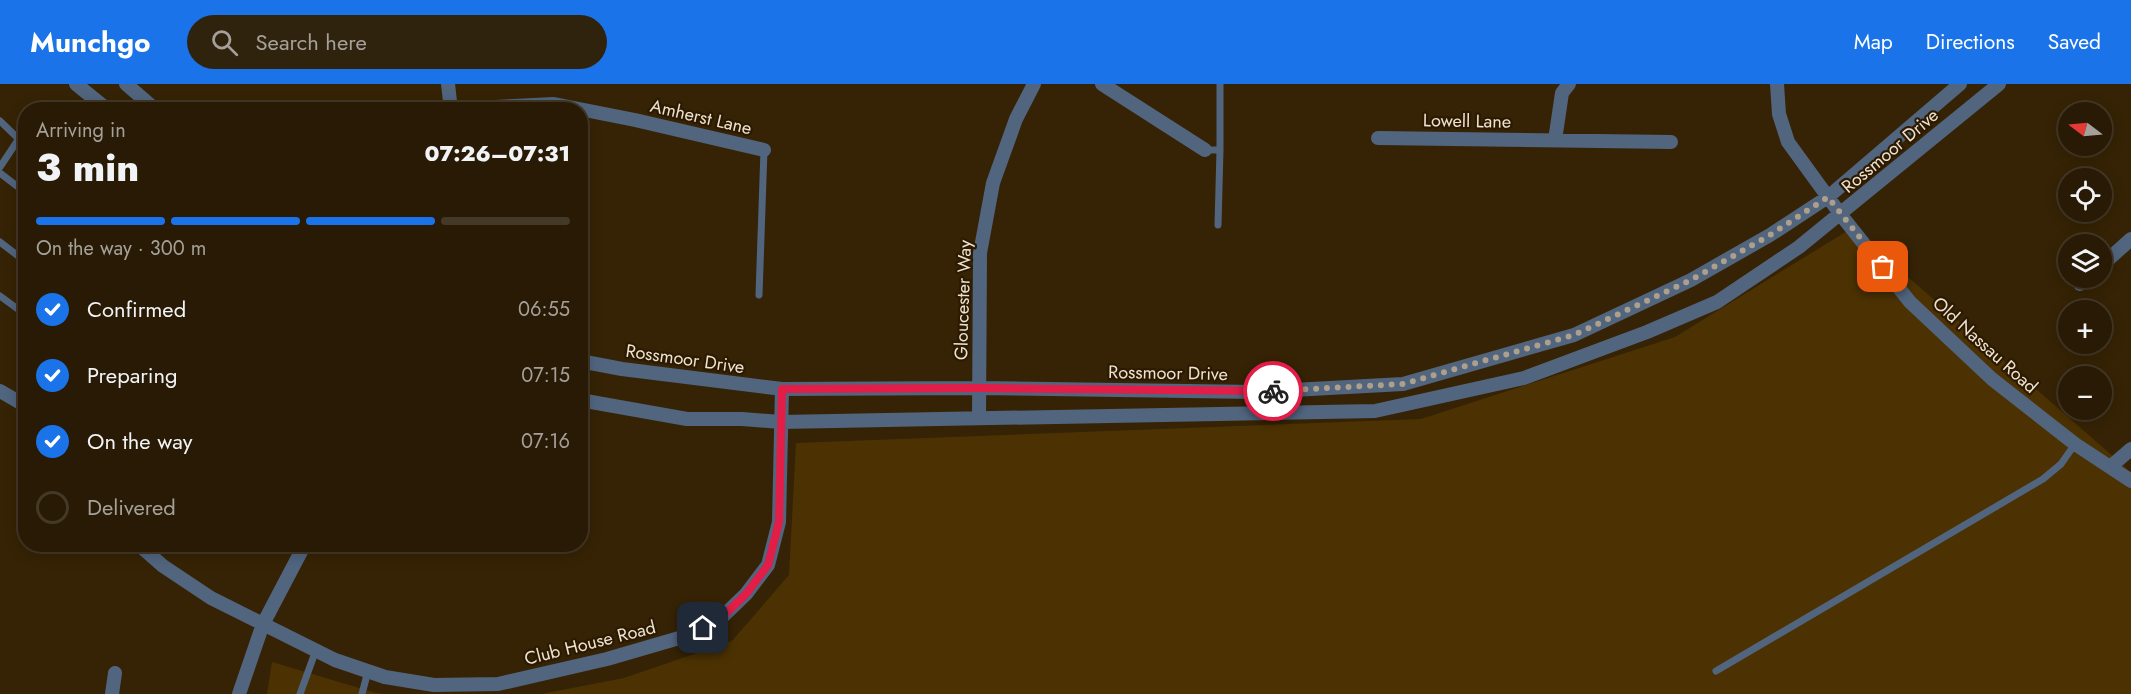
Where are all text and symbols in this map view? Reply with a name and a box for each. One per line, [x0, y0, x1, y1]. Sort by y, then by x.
search box [187, 15, 607, 69]
text: Munchgo [30, 22, 151, 63]
icon: search [208, 26, 241, 59]
text: Search here [256, 26, 367, 58]
text: Map [1854, 27, 1893, 57]
text: Directions [1926, 27, 2015, 57]
text: Saved [2048, 27, 2101, 57]
street label: Amherst Lane [648, 93, 754, 141]
north arrow [2058, 102, 2112, 156]
map controls [2058, 102, 2112, 420]
street label: Rossmoor Drive [1836, 103, 1944, 199]
street label: Lowell Lane [1423, 107, 1511, 135]
text: Arriving in [36, 116, 126, 145]
text: 07:26–07:31 [424, 137, 570, 169]
text: 3 min [36, 139, 139, 196]
button: locate [2058, 168, 2112, 222]
text: On the way · 300 m [36, 234, 206, 263]
button: layers [2058, 234, 2112, 288]
street label: Gloucester Way [948, 239, 978, 361]
pin [1857, 241, 1908, 292]
icon: bag [1866, 250, 1899, 283]
street label: Old Nassau Road [1927, 291, 2043, 399]
icon: check [36, 293, 69, 326]
text: Confirmed [87, 293, 186, 325]
text: 06:55 [518, 295, 570, 324]
button: + [2058, 300, 2112, 354]
street label: Rossmoor Drive [624, 338, 746, 380]
icon: check [36, 359, 69, 392]
text: Preparing [87, 359, 178, 391]
street label: Rossmoor Drive [1108, 359, 1228, 387]
text: 07:15 [521, 361, 570, 390]
courier [1243, 361, 1303, 421]
button: − [2058, 366, 2112, 420]
icon: bike [1257, 375, 1290, 408]
icon: check [36, 425, 69, 458]
text: On the way [87, 425, 192, 457]
text: 07:16 [521, 427, 570, 456]
text: Delivered [87, 491, 176, 523]
pin [677, 602, 728, 653]
icon: home [686, 611, 719, 644]
street label: Club House Road [522, 614, 658, 672]

